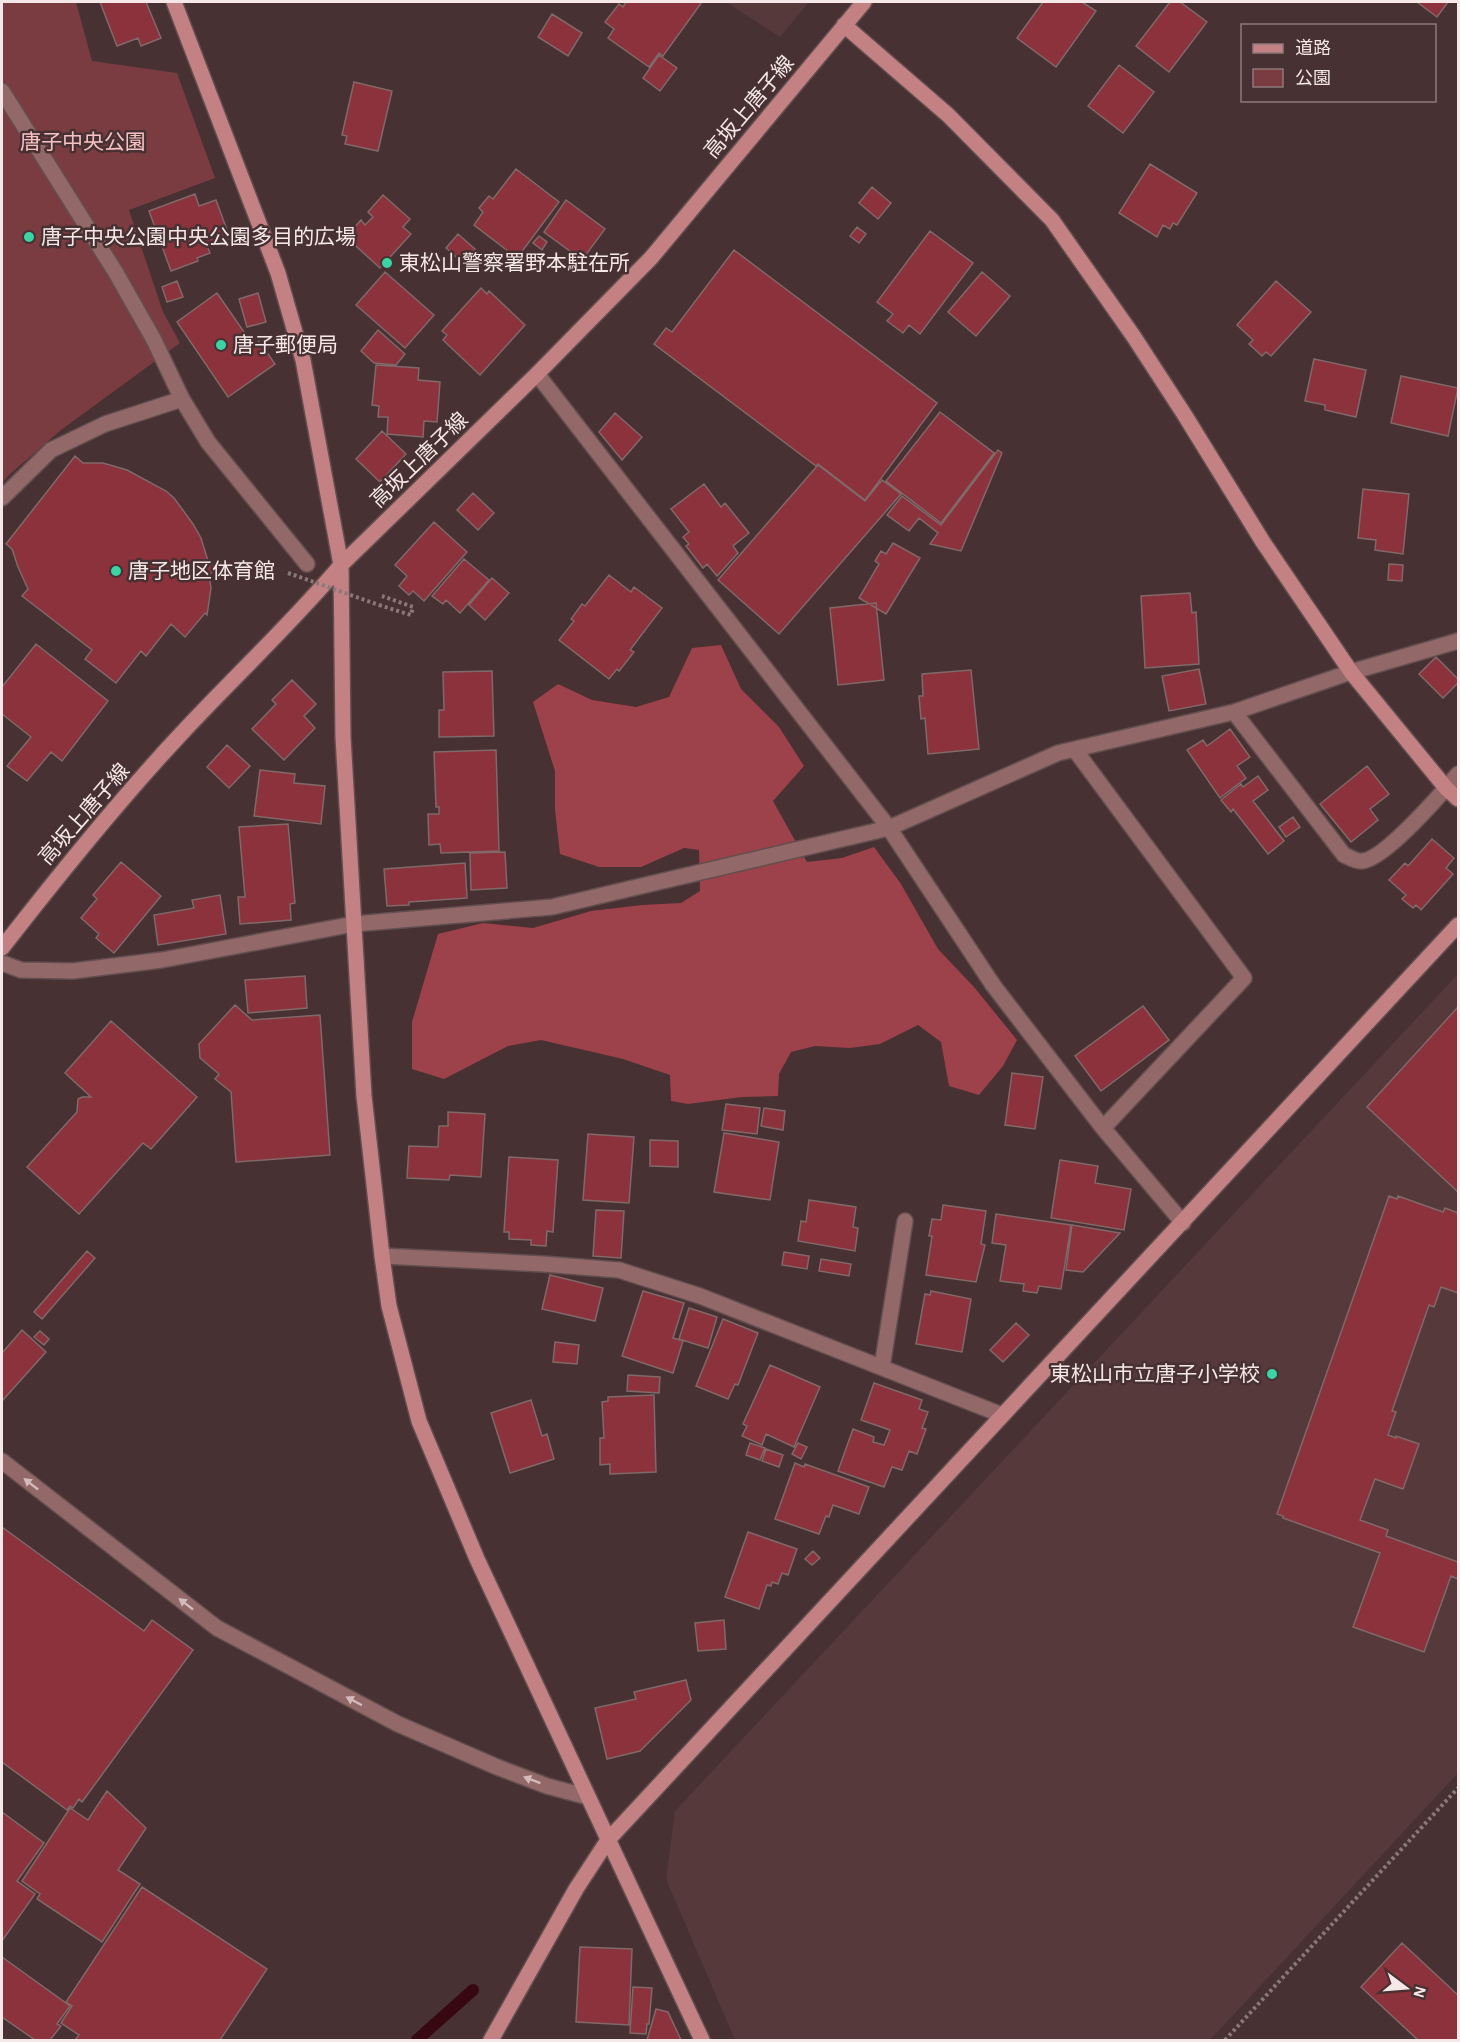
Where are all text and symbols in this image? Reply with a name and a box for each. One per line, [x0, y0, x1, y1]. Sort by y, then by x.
legend [1241, 24, 1436, 102]
text: 道路 [1295, 38, 1331, 58]
street label: 高坂上唐子線 [700, 52, 798, 162]
text: 公園 [1295, 69, 1331, 88]
park label: 唐子中央公園 [20, 131, 146, 153]
place label: 唐子中央公園中央公園多目的広場 [41, 226, 356, 248]
marker: 唐子中央公園中央公園多目的広場 [22, 230, 36, 244]
place label: 東松山警察署野本駐在所 [399, 252, 630, 274]
marker: 東松山警察署野本駐在所 [380, 256, 394, 270]
place label: 唐子郵便局 [233, 334, 338, 356]
marker: 唐子郵便局 [214, 338, 228, 352]
street label: 高坂上唐子線 [366, 408, 472, 512]
place label: 唐子地区体育館 [128, 560, 275, 582]
marker: 唐子地区体育館 [109, 564, 123, 578]
street label: 高坂上唐子線 [34, 759, 134, 869]
place label: 東松山市立唐子小学校 [1050, 1363, 1260, 1385]
marker: 東松山市立唐子小学校 [1265, 1367, 1279, 1381]
one-way arrow [24, 1479, 39, 1491]
one-way arrow [178, 1598, 193, 1610]
one-way arrow [345, 1696, 362, 1706]
one-way arrow [523, 1775, 541, 1785]
north arrow [1376, 1958, 1436, 2018]
text: N [1410, 1984, 1429, 1999]

